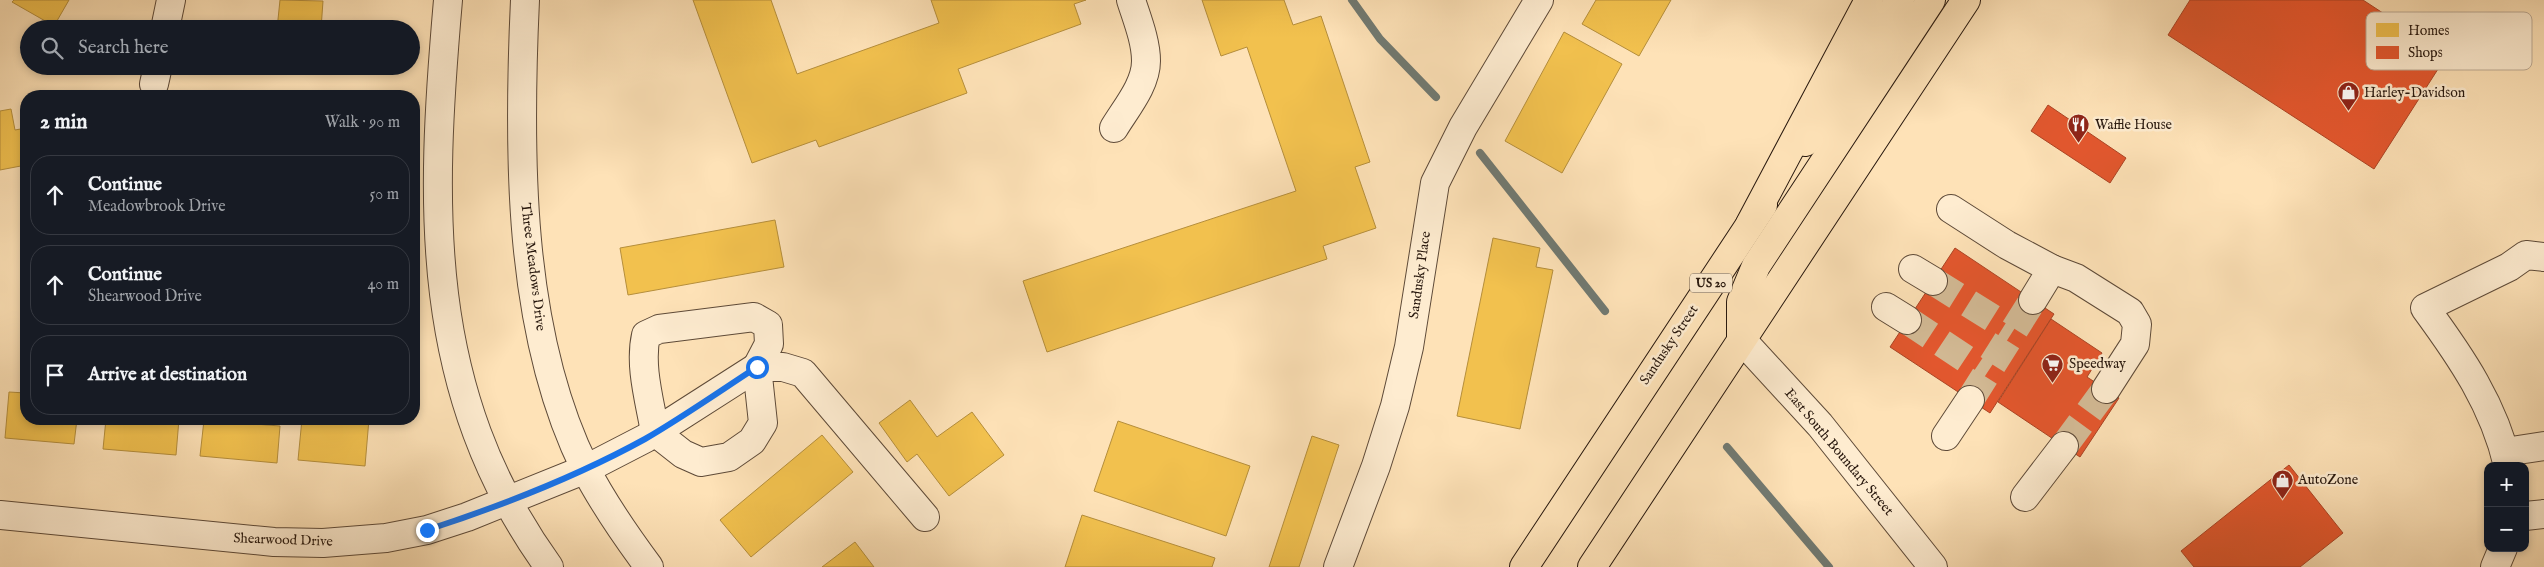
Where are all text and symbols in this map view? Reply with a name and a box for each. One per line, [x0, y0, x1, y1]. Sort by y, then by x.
legend [2366, 12, 2532, 70]
search box [20, 20, 420, 75]
text: Homes [2408, 22, 2450, 40]
icon: search [38, 34, 66, 62]
text: Search here [78, 36, 169, 60]
text: Shops [2408, 44, 2443, 62]
shop icon: Harley-Davidson [2336, 81, 2360, 112]
place label: Harley-Davidson [2364, 84, 2466, 102]
text: 2 min [40, 109, 87, 136]
text: Walk · 90 m [325, 113, 400, 133]
restaurant icon: Waffle House [2067, 113, 2091, 144]
place label: Waffle House [2095, 116, 2173, 134]
text: Continue [88, 173, 162, 197]
icon: ahead [41, 181, 69, 209]
text: 50 m [370, 185, 399, 205]
text: Meadowbrook Drive [88, 197, 226, 217]
street label: Three Meadows Drive [516, 202, 550, 333]
street label: Sandusky Place [1405, 230, 1435, 320]
text: Continue [88, 263, 162, 287]
icon: ahead [41, 271, 69, 299]
road number: US 20 [1690, 274, 1732, 292]
text: 40 m [367, 275, 399, 295]
text: Shearwood Drive [88, 287, 202, 307]
street label: Sandusky Street [1636, 301, 1702, 388]
supermarket icon: Speedway [2041, 352, 2065, 383]
place label: Speedway [2069, 355, 2126, 373]
route start [746, 356, 769, 379]
icon: arrive [41, 361, 69, 389]
text: Arrive at destination [88, 363, 247, 387]
street label: East South Boundary Street [1780, 385, 1898, 519]
map controls [2484, 462, 2529, 552]
button: + [2484, 462, 2529, 507]
shop icon: AutoZone [2270, 468, 2294, 499]
place label: AutoZone [2297, 471, 2359, 489]
button: − [2484, 507, 2529, 552]
route end [416, 519, 439, 542]
street label: Shearwood Drive [233, 529, 334, 551]

